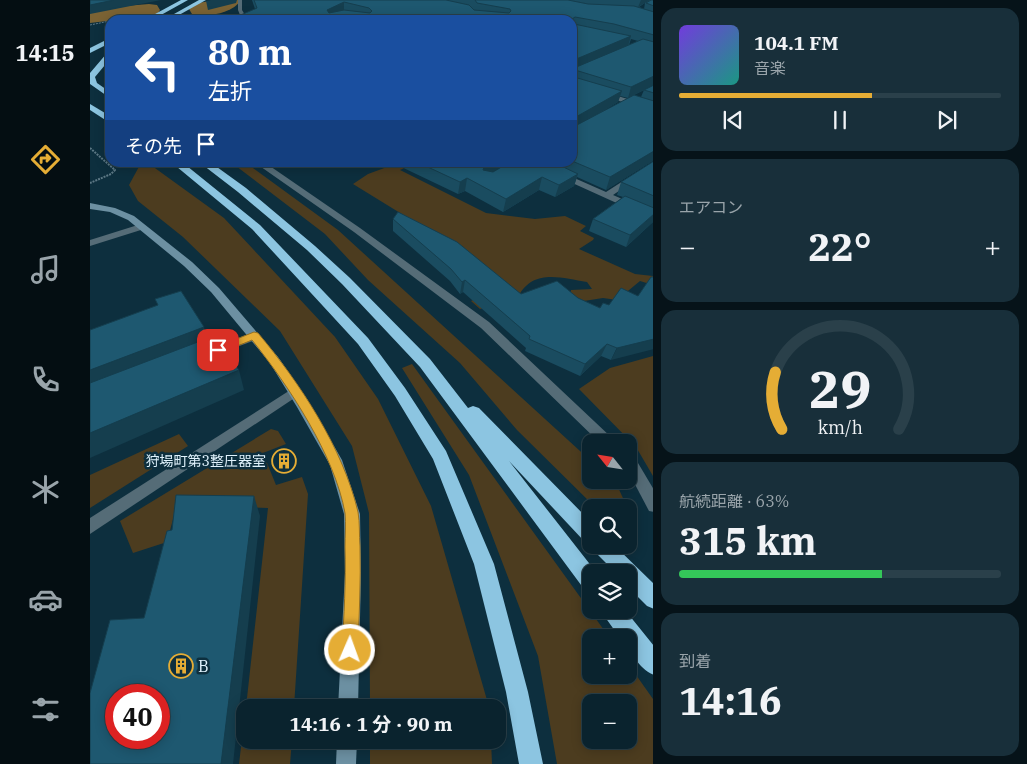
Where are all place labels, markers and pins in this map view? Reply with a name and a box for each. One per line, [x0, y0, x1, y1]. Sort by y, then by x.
pin [197, 329, 239, 371]
building icon: 狩場町第3整圧器室 [271, 448, 297, 474]
place label: 狩場町第3整圧器室 [146, 452, 266, 470]
building icon: B [168, 653, 194, 679]
place label: B [198, 656, 209, 676]

